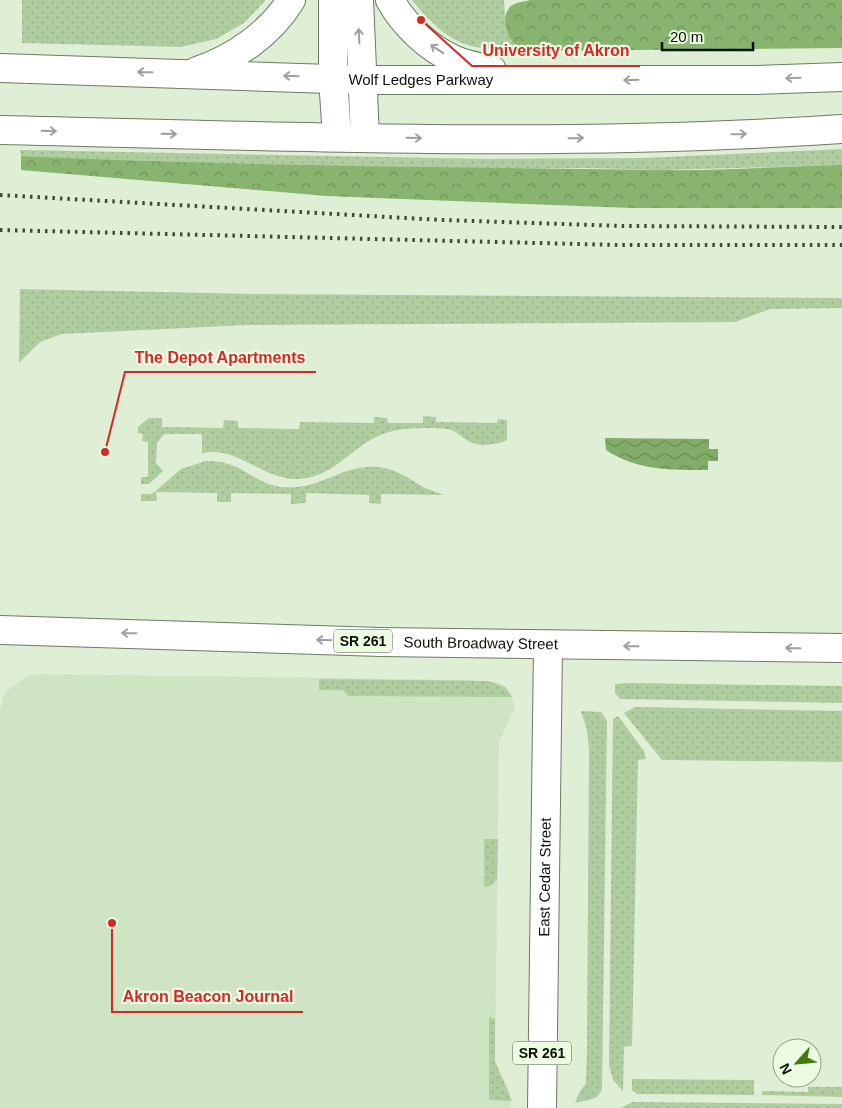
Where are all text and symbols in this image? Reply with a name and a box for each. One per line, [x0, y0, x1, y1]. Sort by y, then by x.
scale bar [662, 20, 753, 52]
text: 20 m [670, 28, 703, 45]
one-way arrow [355, 29, 364, 45]
callout: University of Akron [472, 35, 640, 66]
text: University of Akron [483, 42, 630, 59]
one-way arrow [430, 43, 444, 54]
one-way arrow [137, 67, 153, 76]
street label: Wolf Ledges Parkway [348, 71, 494, 88]
one-way arrow [283, 72, 299, 81]
one-way arrow [786, 74, 802, 83]
one-way arrow [623, 75, 639, 84]
one-way arrow [40, 127, 56, 136]
one-way arrow [161, 130, 177, 139]
one-way arrow [731, 130, 747, 139]
one-way arrow [406, 133, 422, 143]
one-way arrow [568, 133, 584, 143]
callout: The Depot Apartments [125, 341, 316, 372]
text: The Depot Apartments [135, 349, 306, 366]
one-way arrow [122, 629, 138, 638]
road number: SR 261 [334, 630, 392, 652]
street label: South Broadway Street [404, 633, 559, 652]
one-way arrow [316, 635, 332, 644]
one-way arrow [623, 641, 640, 651]
one-way arrow [786, 643, 802, 653]
street label: East Cedar Street [535, 816, 554, 937]
callout: Akron Beacon Journal [112, 981, 303, 1012]
text: Akron Beacon Journal [123, 988, 293, 1005]
north arrow [772, 1038, 822, 1088]
road number: SR 261 [513, 1042, 571, 1064]
text: N [776, 1061, 795, 1077]

